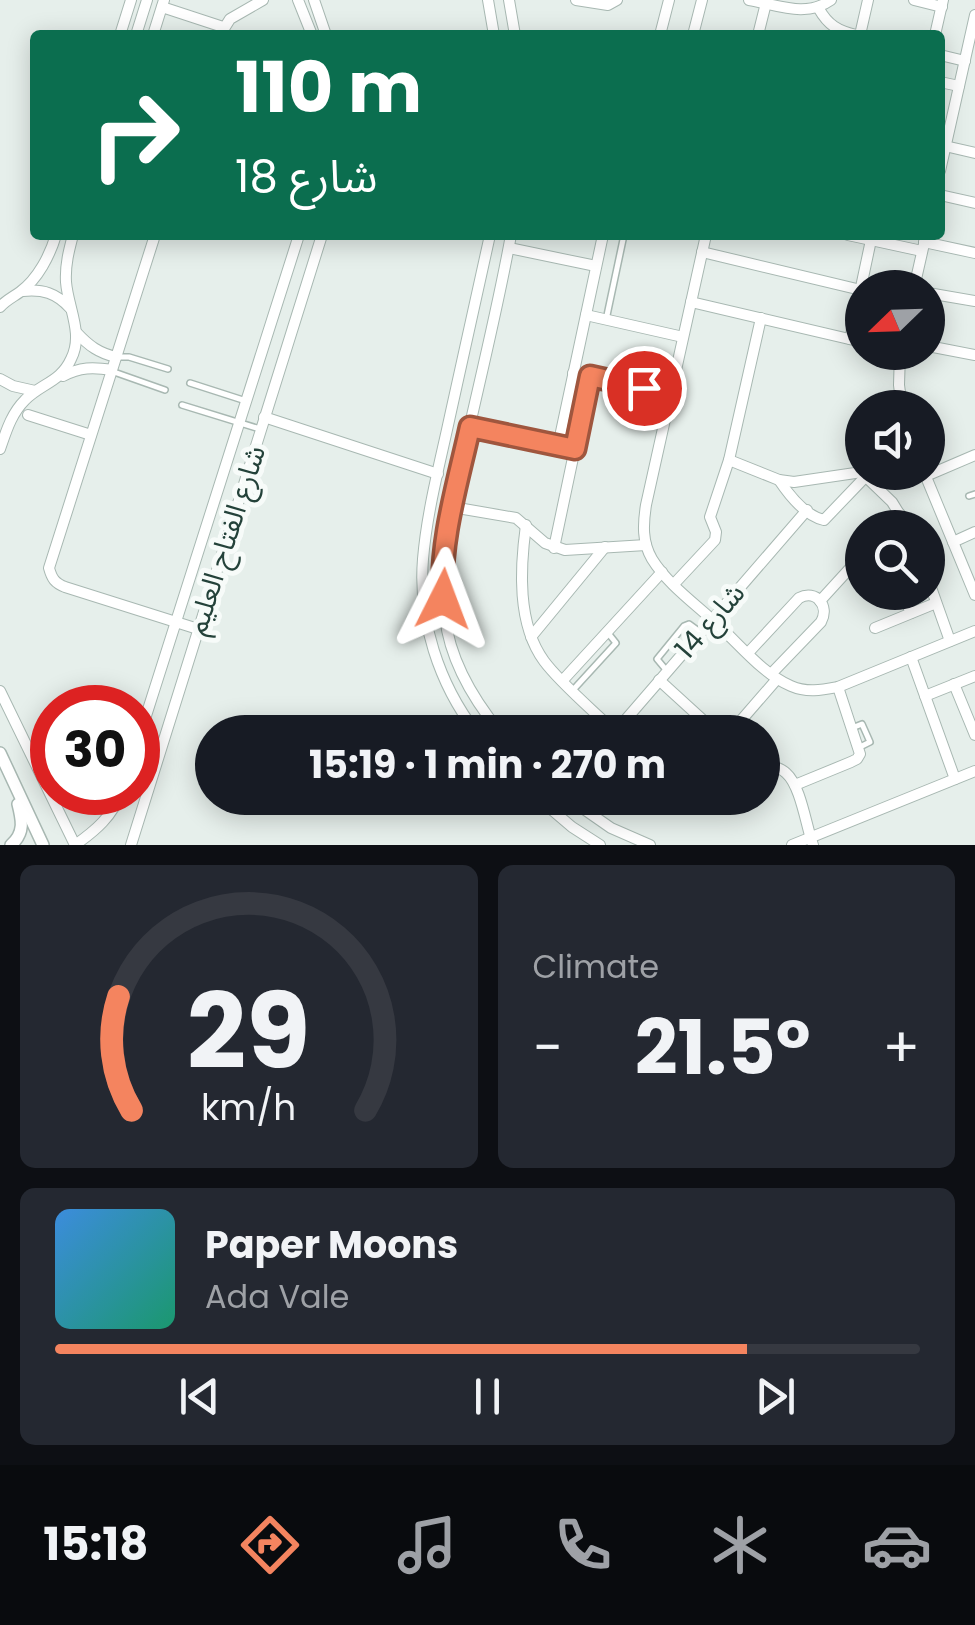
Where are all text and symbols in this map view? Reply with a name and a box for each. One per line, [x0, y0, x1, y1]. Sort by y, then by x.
text: 110 m [235, 38, 422, 137]
icon: right [70, 70, 200, 200]
text: شارع 18 [235, 145, 378, 208]
north arrow [845, 270, 945, 370]
map controls [845, 270, 945, 610]
pin [602, 346, 687, 431]
icon: arrive [617, 361, 672, 416]
button: sound [845, 390, 945, 490]
street label: شارع الفتاح العليم [177, 440, 277, 640]
button: search [845, 510, 945, 610]
position arrow [391, 547, 495, 651]
street label: شارع 14 [666, 575, 755, 668]
speed limit sign: 30 [30, 685, 160, 815]
text: 15:19 · 1 min · 270 m [309, 738, 666, 791]
text: Climate [533, 944, 659, 989]
text: 29 [187, 959, 310, 1104]
text: 21.5° [635, 995, 810, 1100]
text: − [533, 1009, 563, 1086]
text: + [882, 1009, 920, 1086]
text: km/h [201, 1082, 296, 1133]
text: Paper Moons [205, 1218, 458, 1271]
text: Ada Vale [205, 1274, 349, 1319]
icon: previous [172, 1369, 227, 1424]
icon: pause [460, 1369, 515, 1424]
icon: next [748, 1369, 803, 1424]
icon: directions [235, 1510, 305, 1580]
icon: music [392, 1510, 462, 1580]
icon: phone [548, 1510, 618, 1580]
icon: climate [705, 1510, 775, 1580]
icon: car [862, 1510, 932, 1580]
text: 15:18 [43, 1513, 148, 1576]

